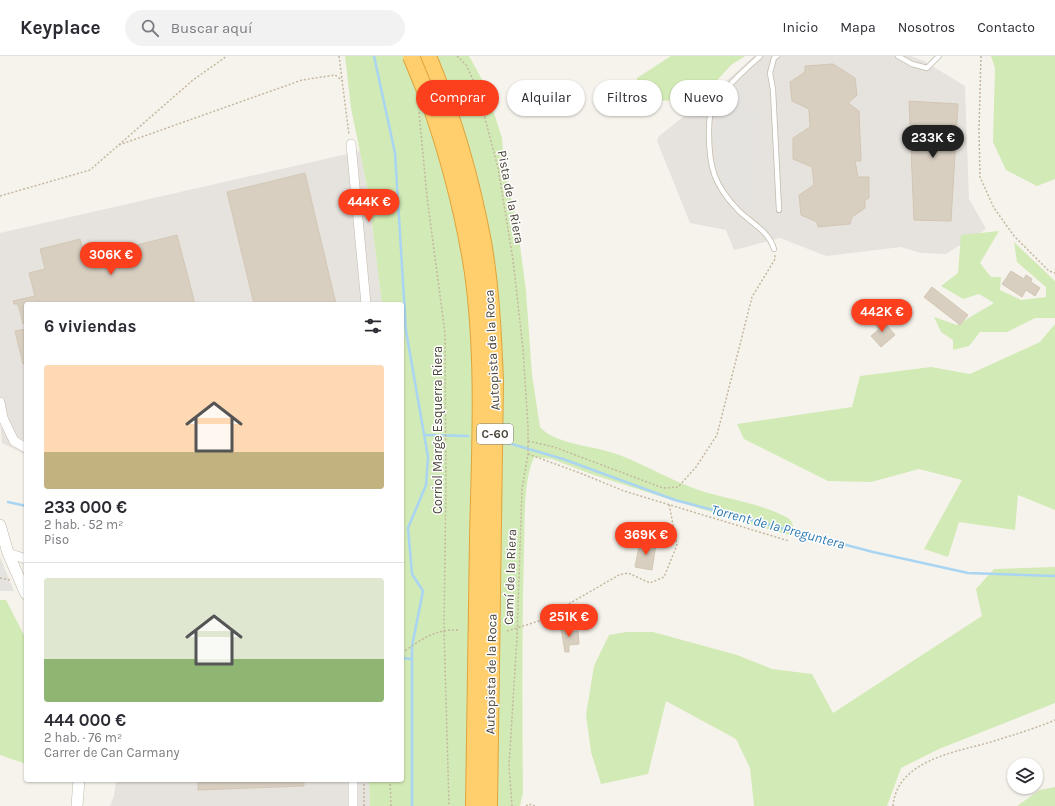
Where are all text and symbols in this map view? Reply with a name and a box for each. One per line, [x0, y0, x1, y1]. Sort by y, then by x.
search box [125, 10, 405, 46]
text: Keyplace [20, 17, 101, 39]
icon: search [139, 17, 161, 39]
text: Buscar aquí [171, 19, 253, 37]
text: Inicio [783, 19, 818, 36]
text: Mapa [840, 19, 876, 36]
text: Nosotros [898, 19, 955, 36]
text: Contacto [977, 19, 1035, 36]
chip: Comprar [416, 80, 499, 116]
chip: Alquilar [507, 80, 585, 116]
chip: Filtros [593, 80, 662, 116]
chip: Nuevo [670, 80, 738, 116]
pin: 233K € [900, 125, 966, 159]
text: 233K € [911, 130, 955, 145]
street label: Pista de la Riera [495, 149, 527, 245]
pin: 444K € [336, 189, 402, 223]
text: 444K € [347, 194, 391, 209]
pin: 306K € [78, 242, 144, 276]
text: 306K € [89, 247, 133, 262]
street label: Autopista de la Roca [481, 289, 503, 411]
pin: 442K € [849, 299, 915, 333]
text: 442K € [860, 304, 904, 319]
icon: filters [362, 315, 384, 337]
text: 6 viviendas [44, 316, 136, 336]
street label: Corriol Marge Esquerra Riera [430, 346, 446, 514]
icon: home [178, 391, 250, 463]
road number: C-60 [477, 424, 513, 444]
text: 233 000 € [44, 497, 127, 517]
water label: Torrent de la Preguntera [709, 501, 847, 553]
text: 2 hab. · 52 m² [44, 517, 123, 532]
pin: 369K € [613, 522, 679, 556]
text: 369K € [624, 527, 668, 542]
street label: Camí de la Riera [501, 529, 519, 625]
text: Piso [44, 532, 69, 547]
icon: home [178, 604, 250, 676]
pin: 251K € [536, 604, 602, 638]
text: 251K € [549, 609, 589, 624]
street label: Autopista de la Roca [482, 613, 500, 735]
text: 444 000 € [44, 710, 126, 730]
text: 2 hab. · 76 m² [44, 730, 122, 745]
text: Carrer de Can Carmany [44, 745, 180, 760]
map controls [1007, 758, 1043, 794]
button: layers [1007, 758, 1043, 794]

